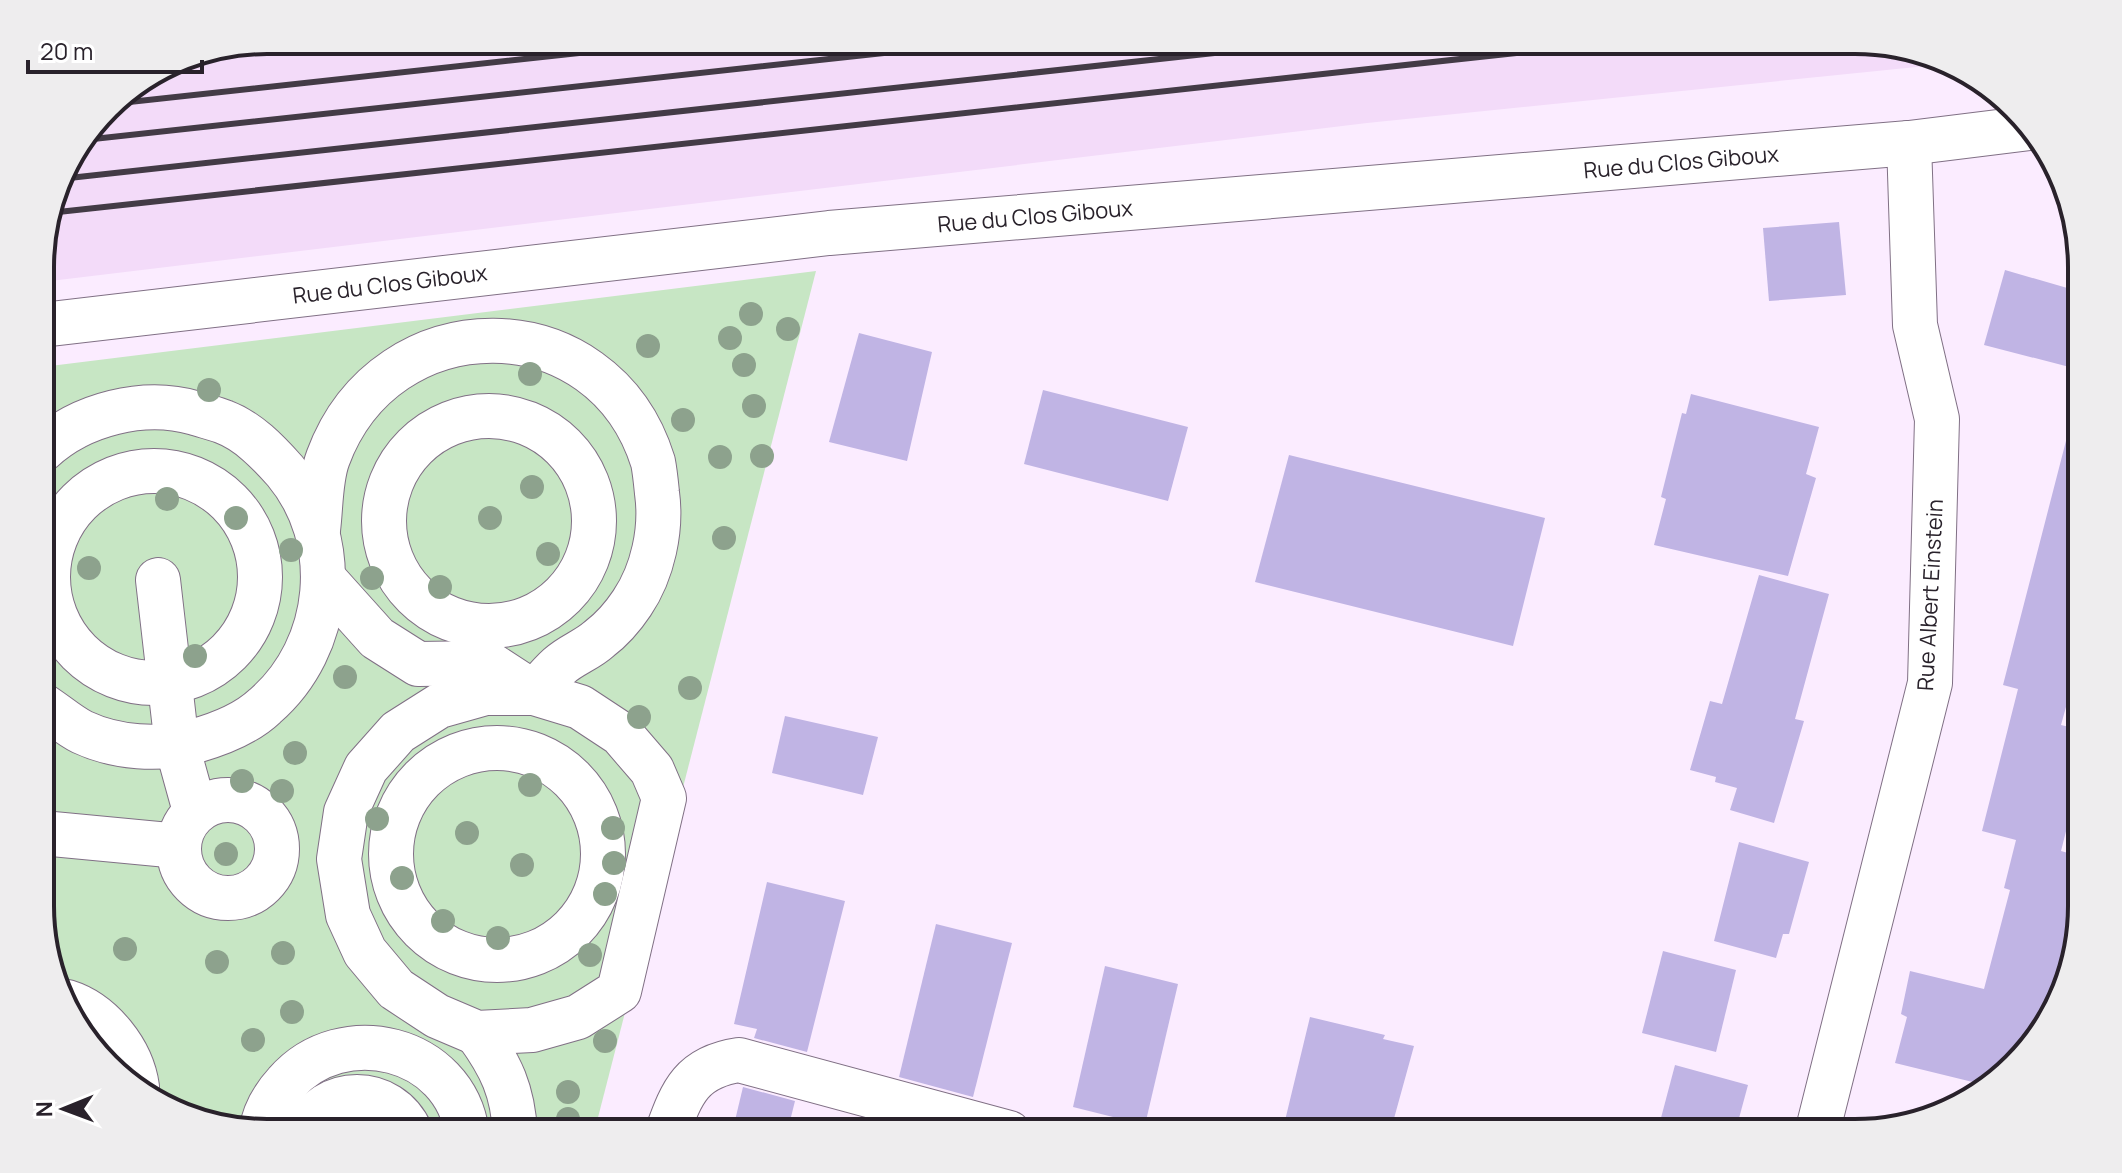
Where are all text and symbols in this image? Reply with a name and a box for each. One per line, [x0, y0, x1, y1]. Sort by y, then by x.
scale bar [28, 24, 202, 74]
text: 20 m [40, 34, 93, 67]
street label: Rue du Clos Giboux [1582, 138, 1780, 185]
street label: Rue du Clos Giboux [936, 192, 1134, 239]
street label: Rue du Clos Giboux [291, 257, 489, 311]
street label: Rue Albert Einstein [1910, 498, 1950, 692]
north arrow [24, 1069, 104, 1149]
text: N [29, 1101, 59, 1118]

